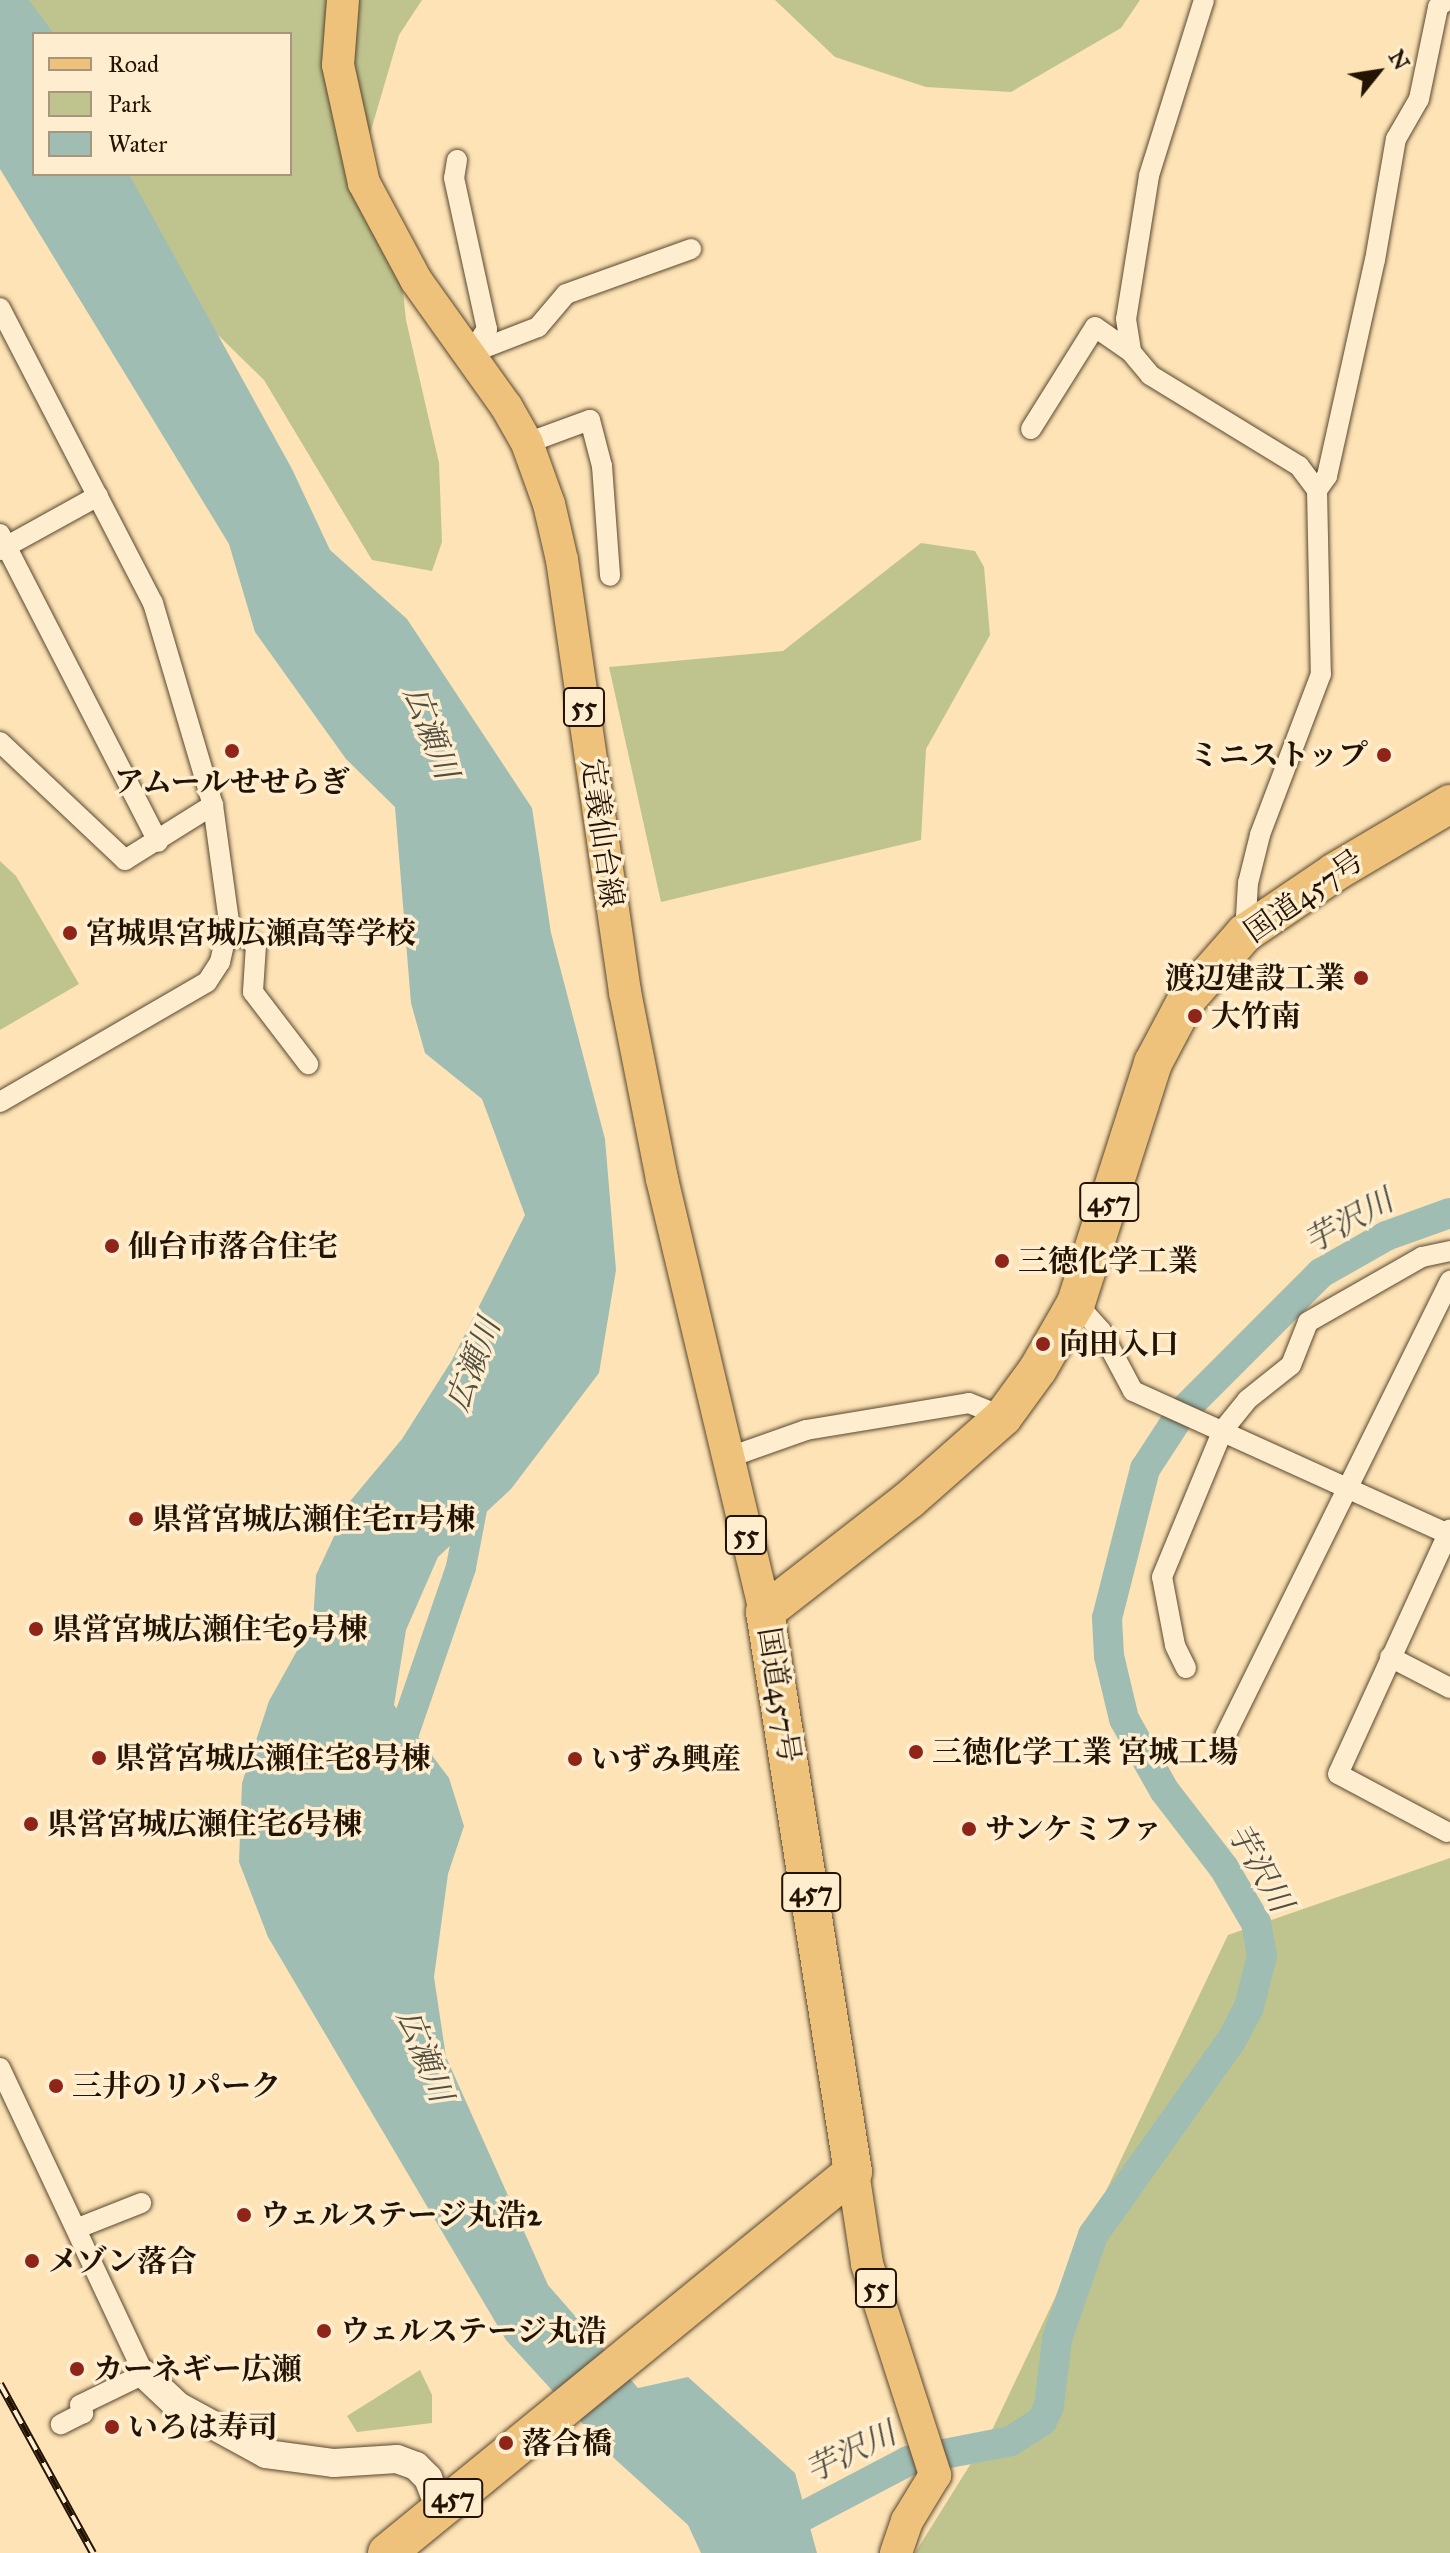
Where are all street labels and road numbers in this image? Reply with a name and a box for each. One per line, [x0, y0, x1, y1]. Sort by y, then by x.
road number: 55 [562, 683, 606, 731]
street label: 定義仙台線 [574, 756, 630, 910]
street label: 国道457号 [1238, 842, 1370, 950]
road number: 457 [1079, 1178, 1139, 1226]
road number: 55 [724, 1511, 768, 1559]
street label: 国道457号 [751, 1625, 807, 1765]
road number: 457 [781, 1868, 841, 1916]
road number: 55 [854, 2264, 898, 2312]
road number: 457 [423, 2474, 483, 2522]

